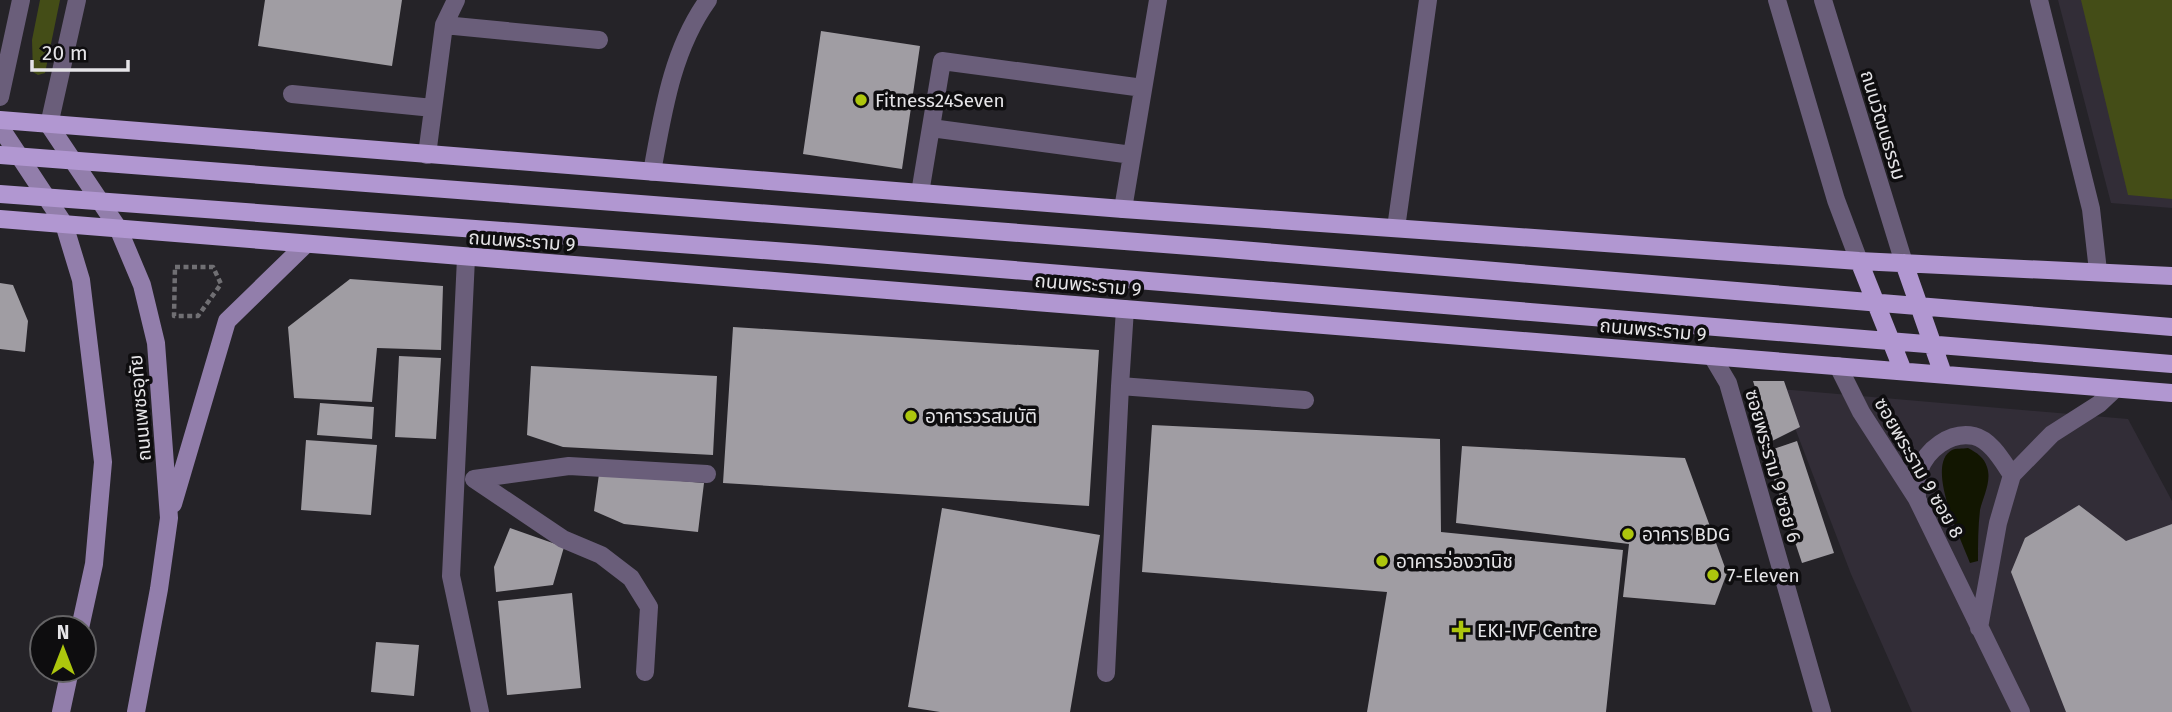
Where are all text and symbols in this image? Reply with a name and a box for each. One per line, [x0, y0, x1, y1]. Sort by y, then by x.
scale bar [32, 28, 128, 72]
text: 20 m [42, 40, 88, 66]
street label: ถนนวัฒนธรรม [1855, 67, 1911, 183]
place label: Fitness24Seven [875, 89, 1005, 112]
marker: Fitness24Seven [853, 92, 869, 108]
street label: ถนนพระราม 9 [468, 226, 576, 256]
street label: ถนนพระราม 9 [1034, 269, 1142, 301]
street label: ถนนพระราม 9 [1599, 314, 1707, 346]
street label: ถนนเพชรอุทัย [124, 354, 156, 462]
street label: ซอยพระราม 9 ซอย 6 [1740, 387, 1806, 545]
street label: ซอยพระราม 9 ซอย 8 [1869, 394, 1969, 542]
place label: อาคารวรสมบัติ [925, 405, 1037, 428]
marker: อาคารวรสมบัติ [903, 408, 919, 424]
place label: อาคาร BDG [1642, 523, 1730, 546]
marker: อาคาร BDG [1620, 526, 1636, 542]
place label: อาคารว่องวานิช [1396, 550, 1513, 573]
marker: อาคารว่องวานิช [1374, 553, 1390, 569]
place label: 7-Eleven [1727, 564, 1800, 587]
marker: 7-Eleven [1705, 567, 1721, 583]
north arrow [28, 614, 98, 684]
place label: EKI-IVF Centre [1477, 619, 1598, 642]
marker: EKI-IVF Centre [1451, 620, 1471, 640]
text: N [57, 621, 69, 644]

